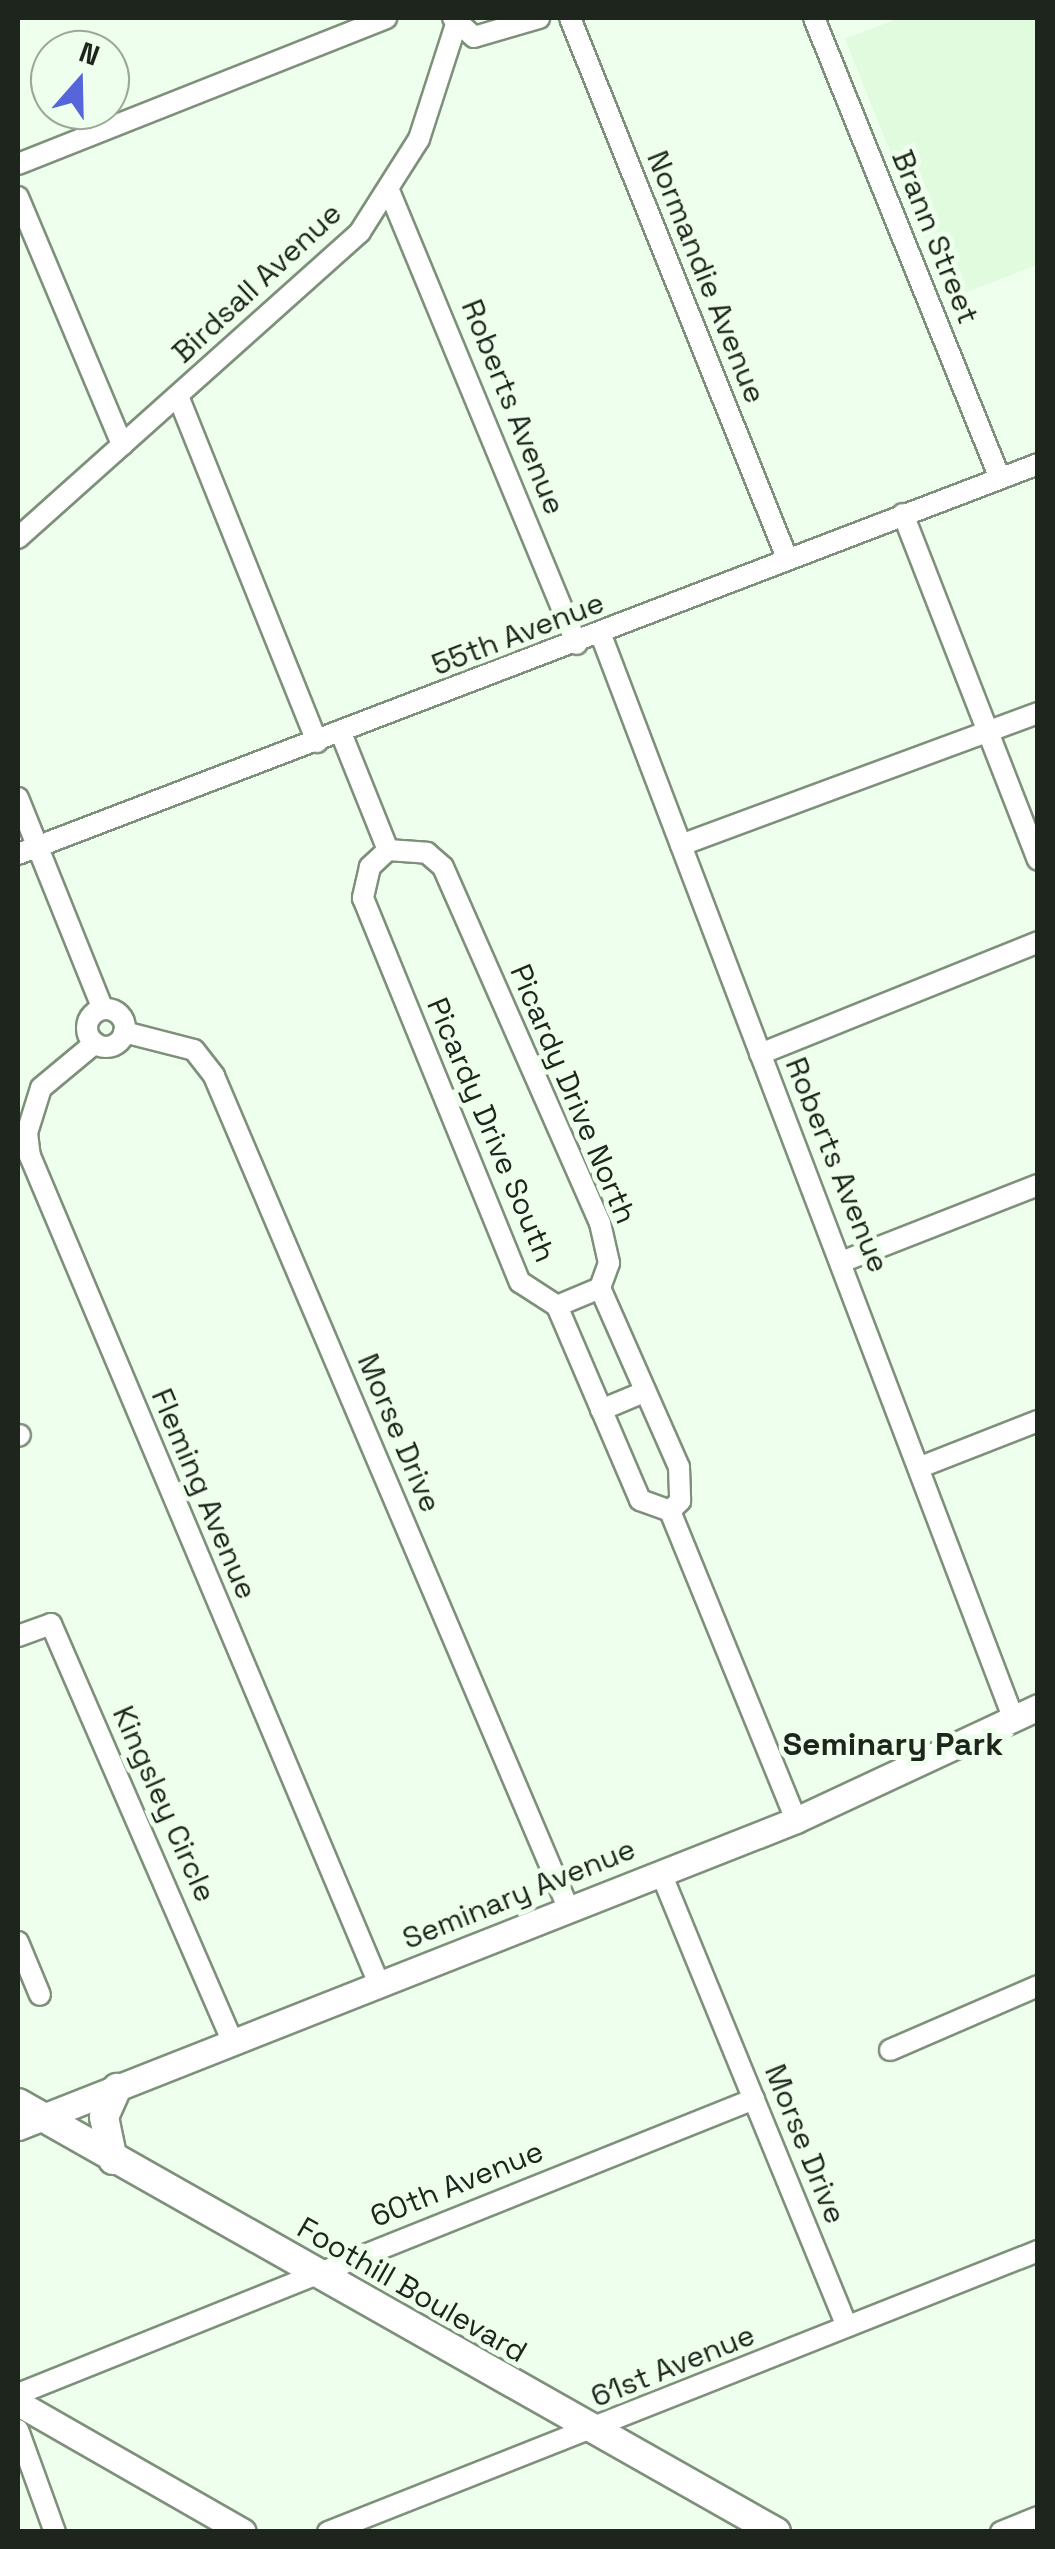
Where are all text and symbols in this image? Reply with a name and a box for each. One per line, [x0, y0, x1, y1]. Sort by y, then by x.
north arrow [30, 30, 130, 130]
text: N [75, 34, 105, 74]
street label: Normandie Avenue [639, 145, 773, 409]
street label: Brann Street [884, 145, 986, 329]
street label: Birdsall Avenue [165, 195, 349, 371]
street label: Roberts Avenue [453, 294, 573, 520]
street label: 55th Avenue [427, 585, 609, 683]
street label: Picardy Drive North [502, 959, 644, 1229]
street label: Picardy Drive South [419, 992, 563, 1268]
street label: Roberts Avenue [777, 1052, 897, 1278]
street label: Morse Drive [349, 1348, 449, 1518]
street label: Fleming Avenue [143, 1383, 265, 1605]
street label: Kingsley Circle [105, 1700, 223, 1908]
district label: Seminary Park [783, 1725, 1003, 1763]
street label: Seminary Avenue [397, 1831, 641, 1957]
street label: Morse Drive [757, 2059, 853, 2229]
street label: 60th Avenue [365, 2133, 549, 2235]
street label: Foothill Boulevard [291, 2210, 533, 2370]
street label: 61st Avenue [586, 2317, 760, 2415]

